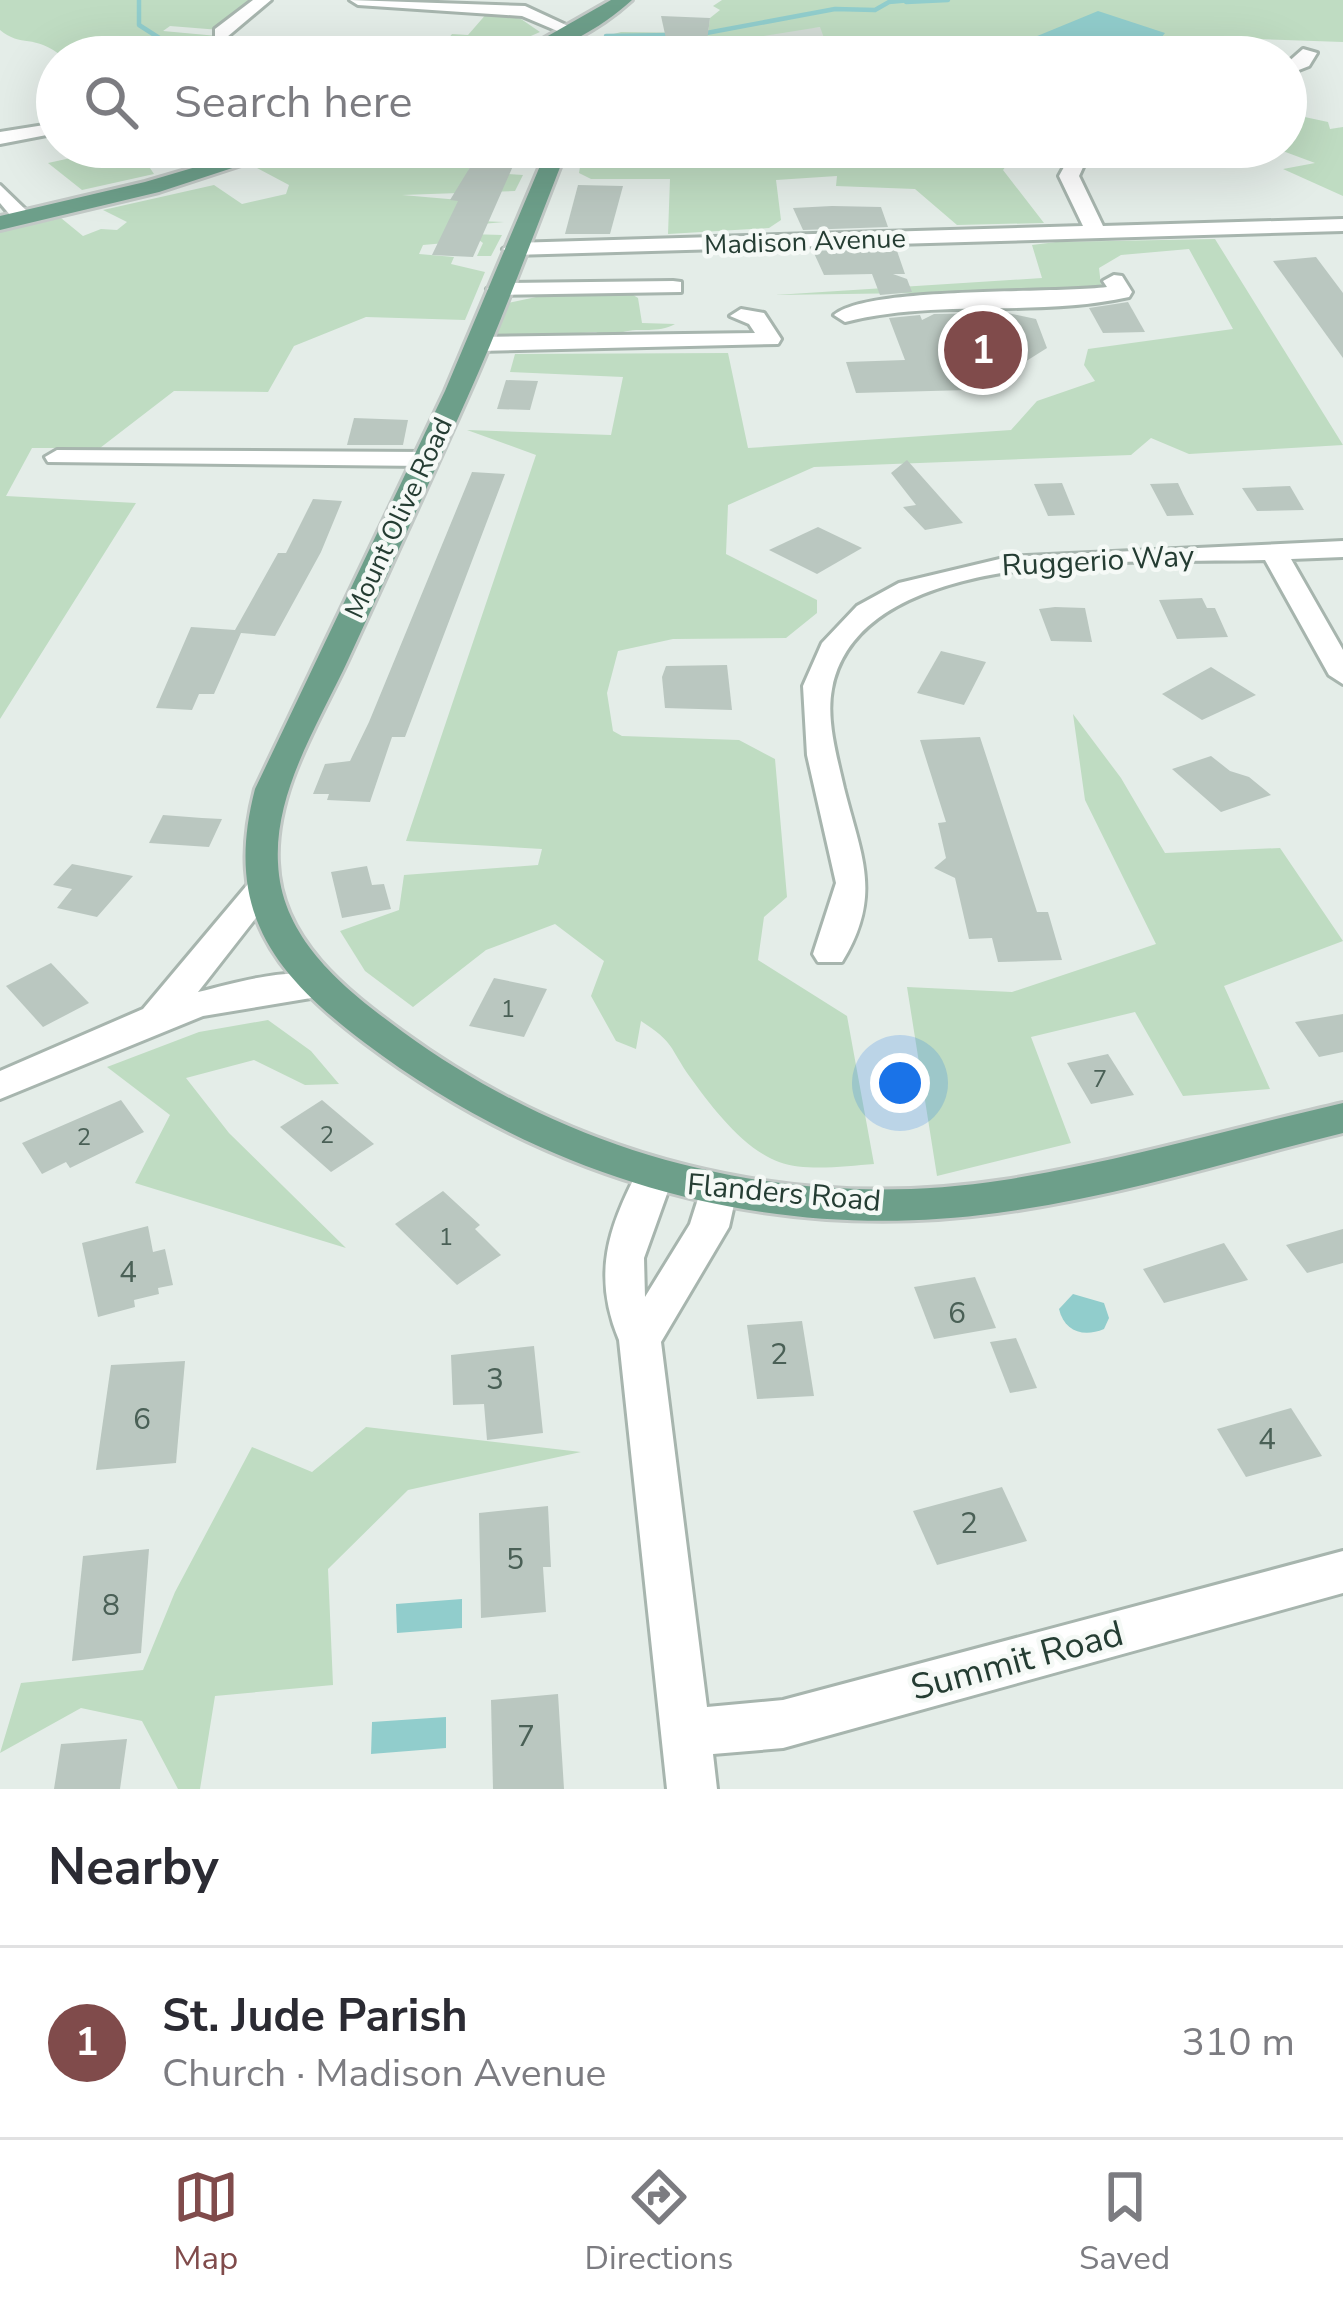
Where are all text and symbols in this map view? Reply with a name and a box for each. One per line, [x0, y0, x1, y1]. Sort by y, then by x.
search box [36, 36, 1307, 168]
icon: search [78, 69, 144, 135]
text: Search here [174, 72, 413, 133]
street label: Madison Avenue [704, 220, 906, 264]
pin: 1 [944, 305, 1022, 395]
street label: Mount Olive Road [336, 412, 462, 624]
street label: Ruggerio Way [1001, 535, 1196, 587]
house number: 1 [501, 993, 515, 1025]
your location [870, 1053, 930, 1113]
house number: 7 [1093, 1063, 1107, 1095]
house number: 2 [320, 1119, 334, 1151]
house number: 2 [77, 1121, 91, 1153]
street label: Flanders Road [685, 1164, 883, 1222]
house number: 1 [439, 1221, 453, 1253]
house number: 4 [119, 1252, 137, 1293]
house number: 6 [948, 1293, 966, 1334]
house number: 2 [770, 1334, 788, 1375]
house number: 3 [486, 1359, 504, 1400]
house number: 6 [133, 1399, 151, 1440]
house number: 4 [1258, 1419, 1276, 1460]
house number: 2 [960, 1503, 978, 1544]
house number: 5 [506, 1539, 524, 1580]
house number: 8 [102, 1585, 120, 1626]
street label: Summit Road [905, 1609, 1129, 1713]
house number: 7 [517, 1716, 535, 1757]
text: Nearby [48, 1832, 219, 1902]
text: St. Jude Parish [162, 1986, 467, 2047]
text: 1 [75, 2016, 99, 2069]
text: 310 m [1181, 2016, 1295, 2069]
text: Church · Madison Avenue [162, 2047, 606, 2100]
tab: Map [173, 2164, 239, 2281]
tab: Directions [585, 2164, 733, 2281]
tab: Saved [1079, 2164, 1170, 2281]

